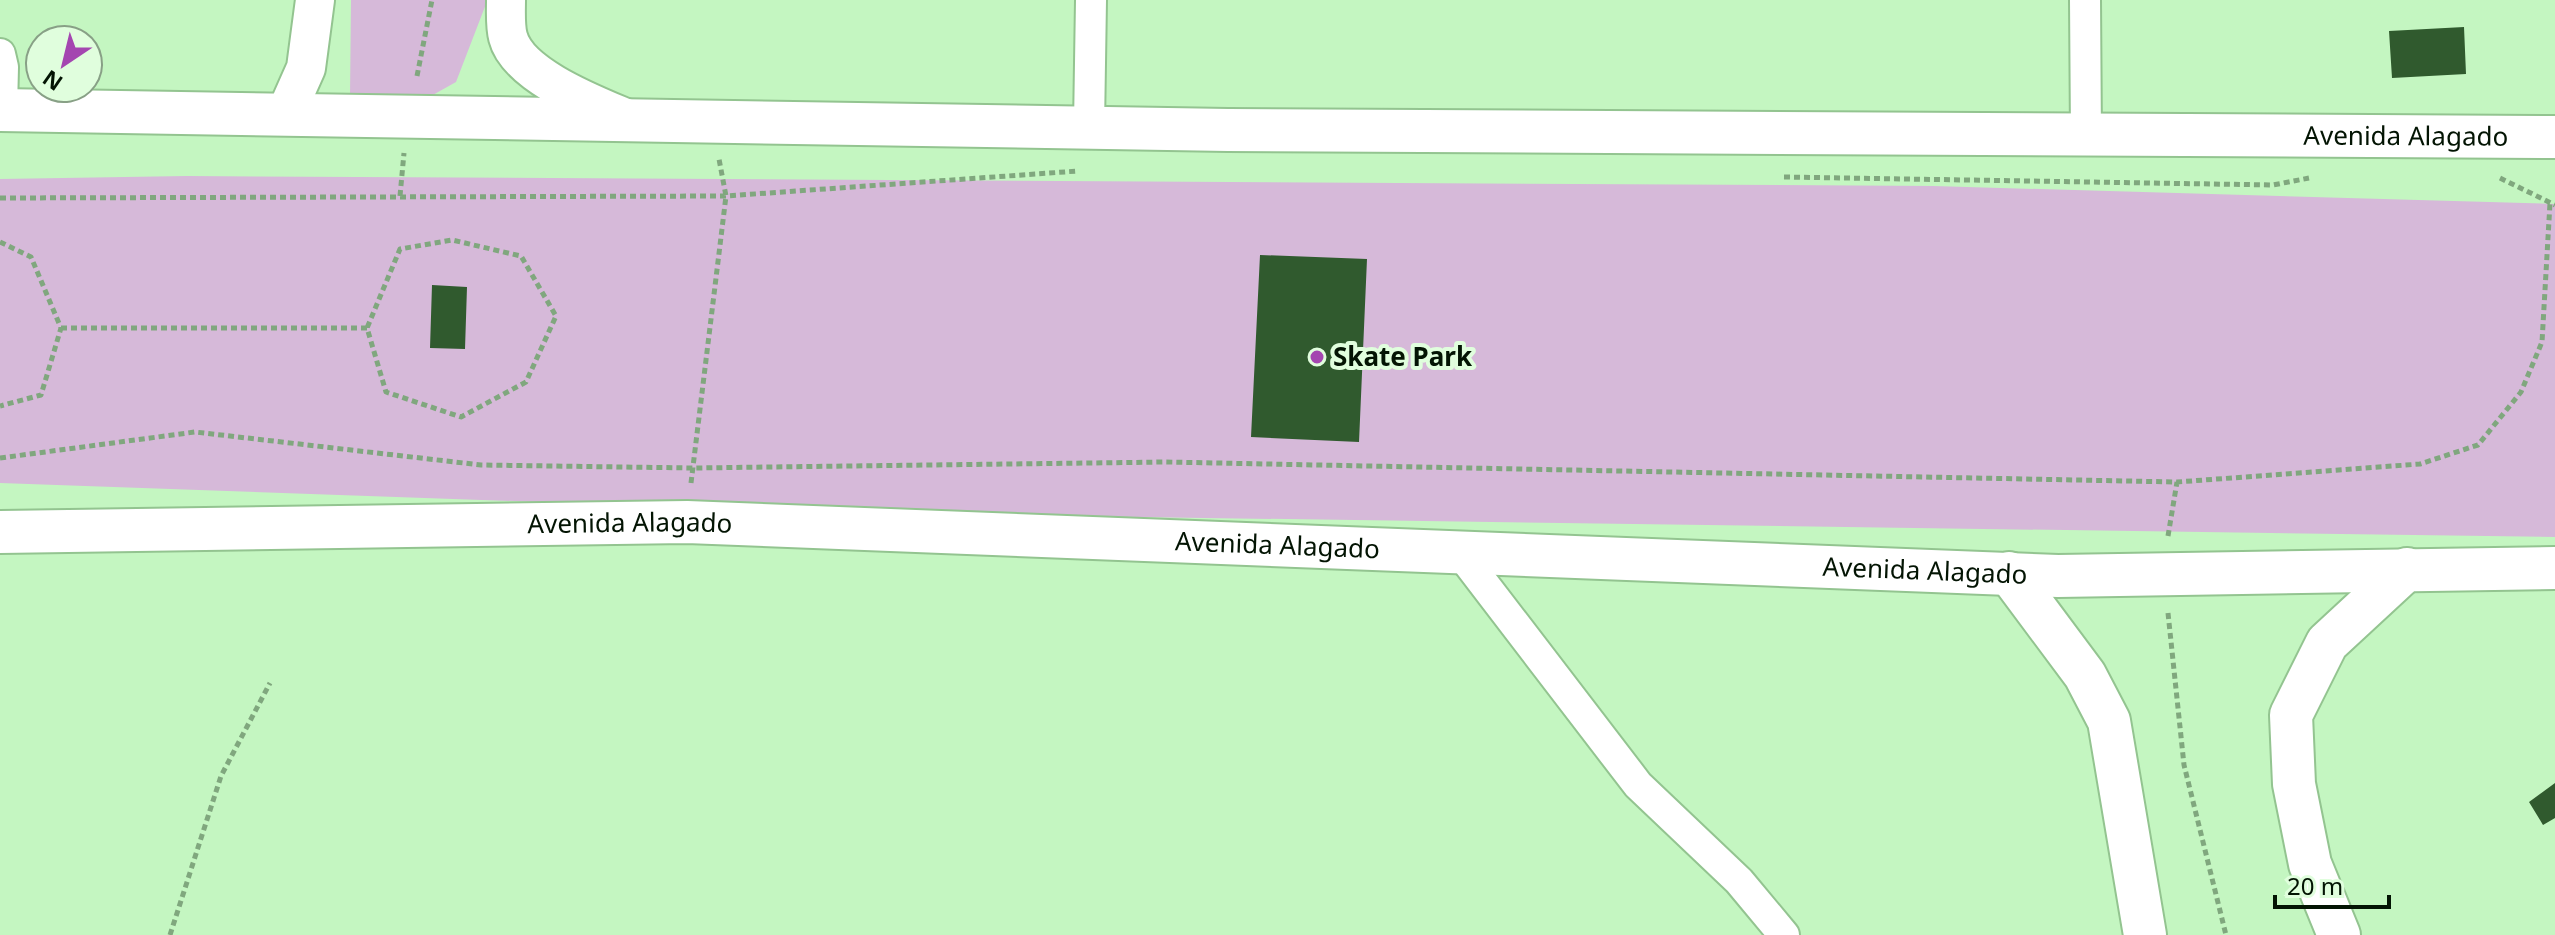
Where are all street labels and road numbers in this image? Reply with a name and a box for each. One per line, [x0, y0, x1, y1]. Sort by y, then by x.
street label: Avenida Alagado [2303, 117, 2508, 154]
street label: Avenida Alagado [527, 503, 733, 541]
street label: Avenida Alagado [1174, 522, 1381, 566]
street label: Avenida Alagado [1822, 548, 2028, 592]

